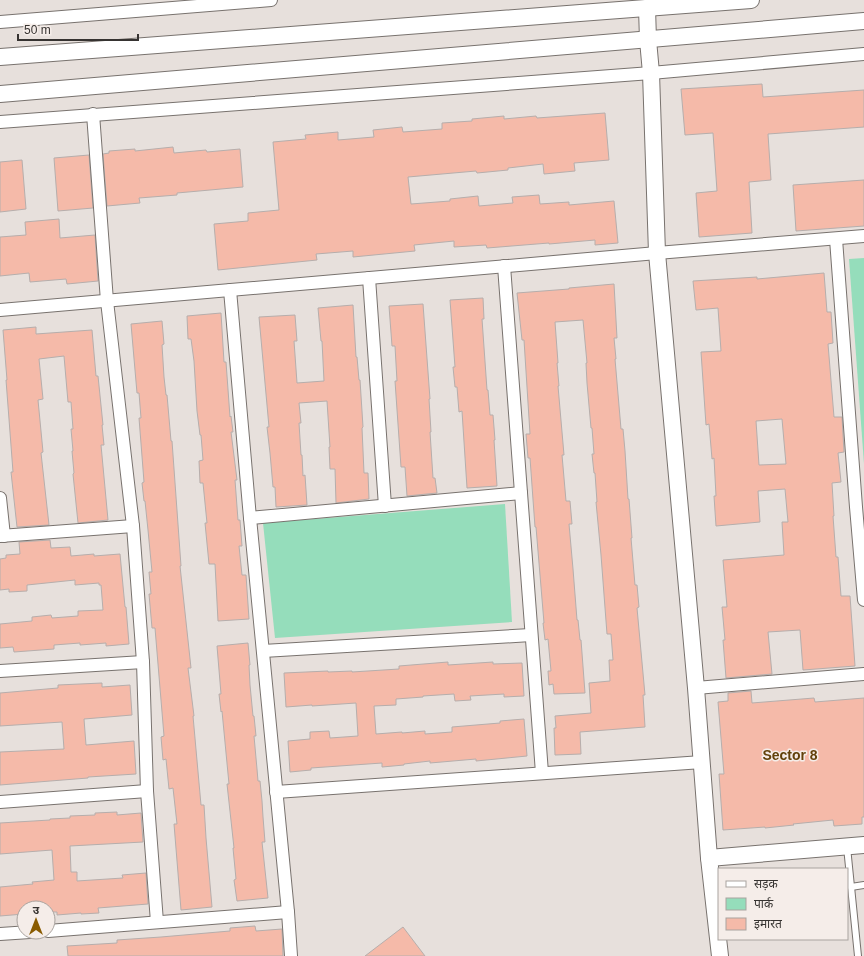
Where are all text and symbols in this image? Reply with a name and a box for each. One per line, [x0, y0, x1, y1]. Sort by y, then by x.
scale bar [18, 16, 138, 42]
text: 50 m [24, 23, 51, 37]
district label: Sector 8 [762, 747, 818, 763]
legend [718, 868, 848, 940]
text: सड़क [754, 877, 779, 891]
text: पार्क [754, 897, 774, 911]
north arrow [16, 900, 56, 940]
text: उ [33, 904, 40, 916]
text: इमारत [754, 917, 783, 931]

